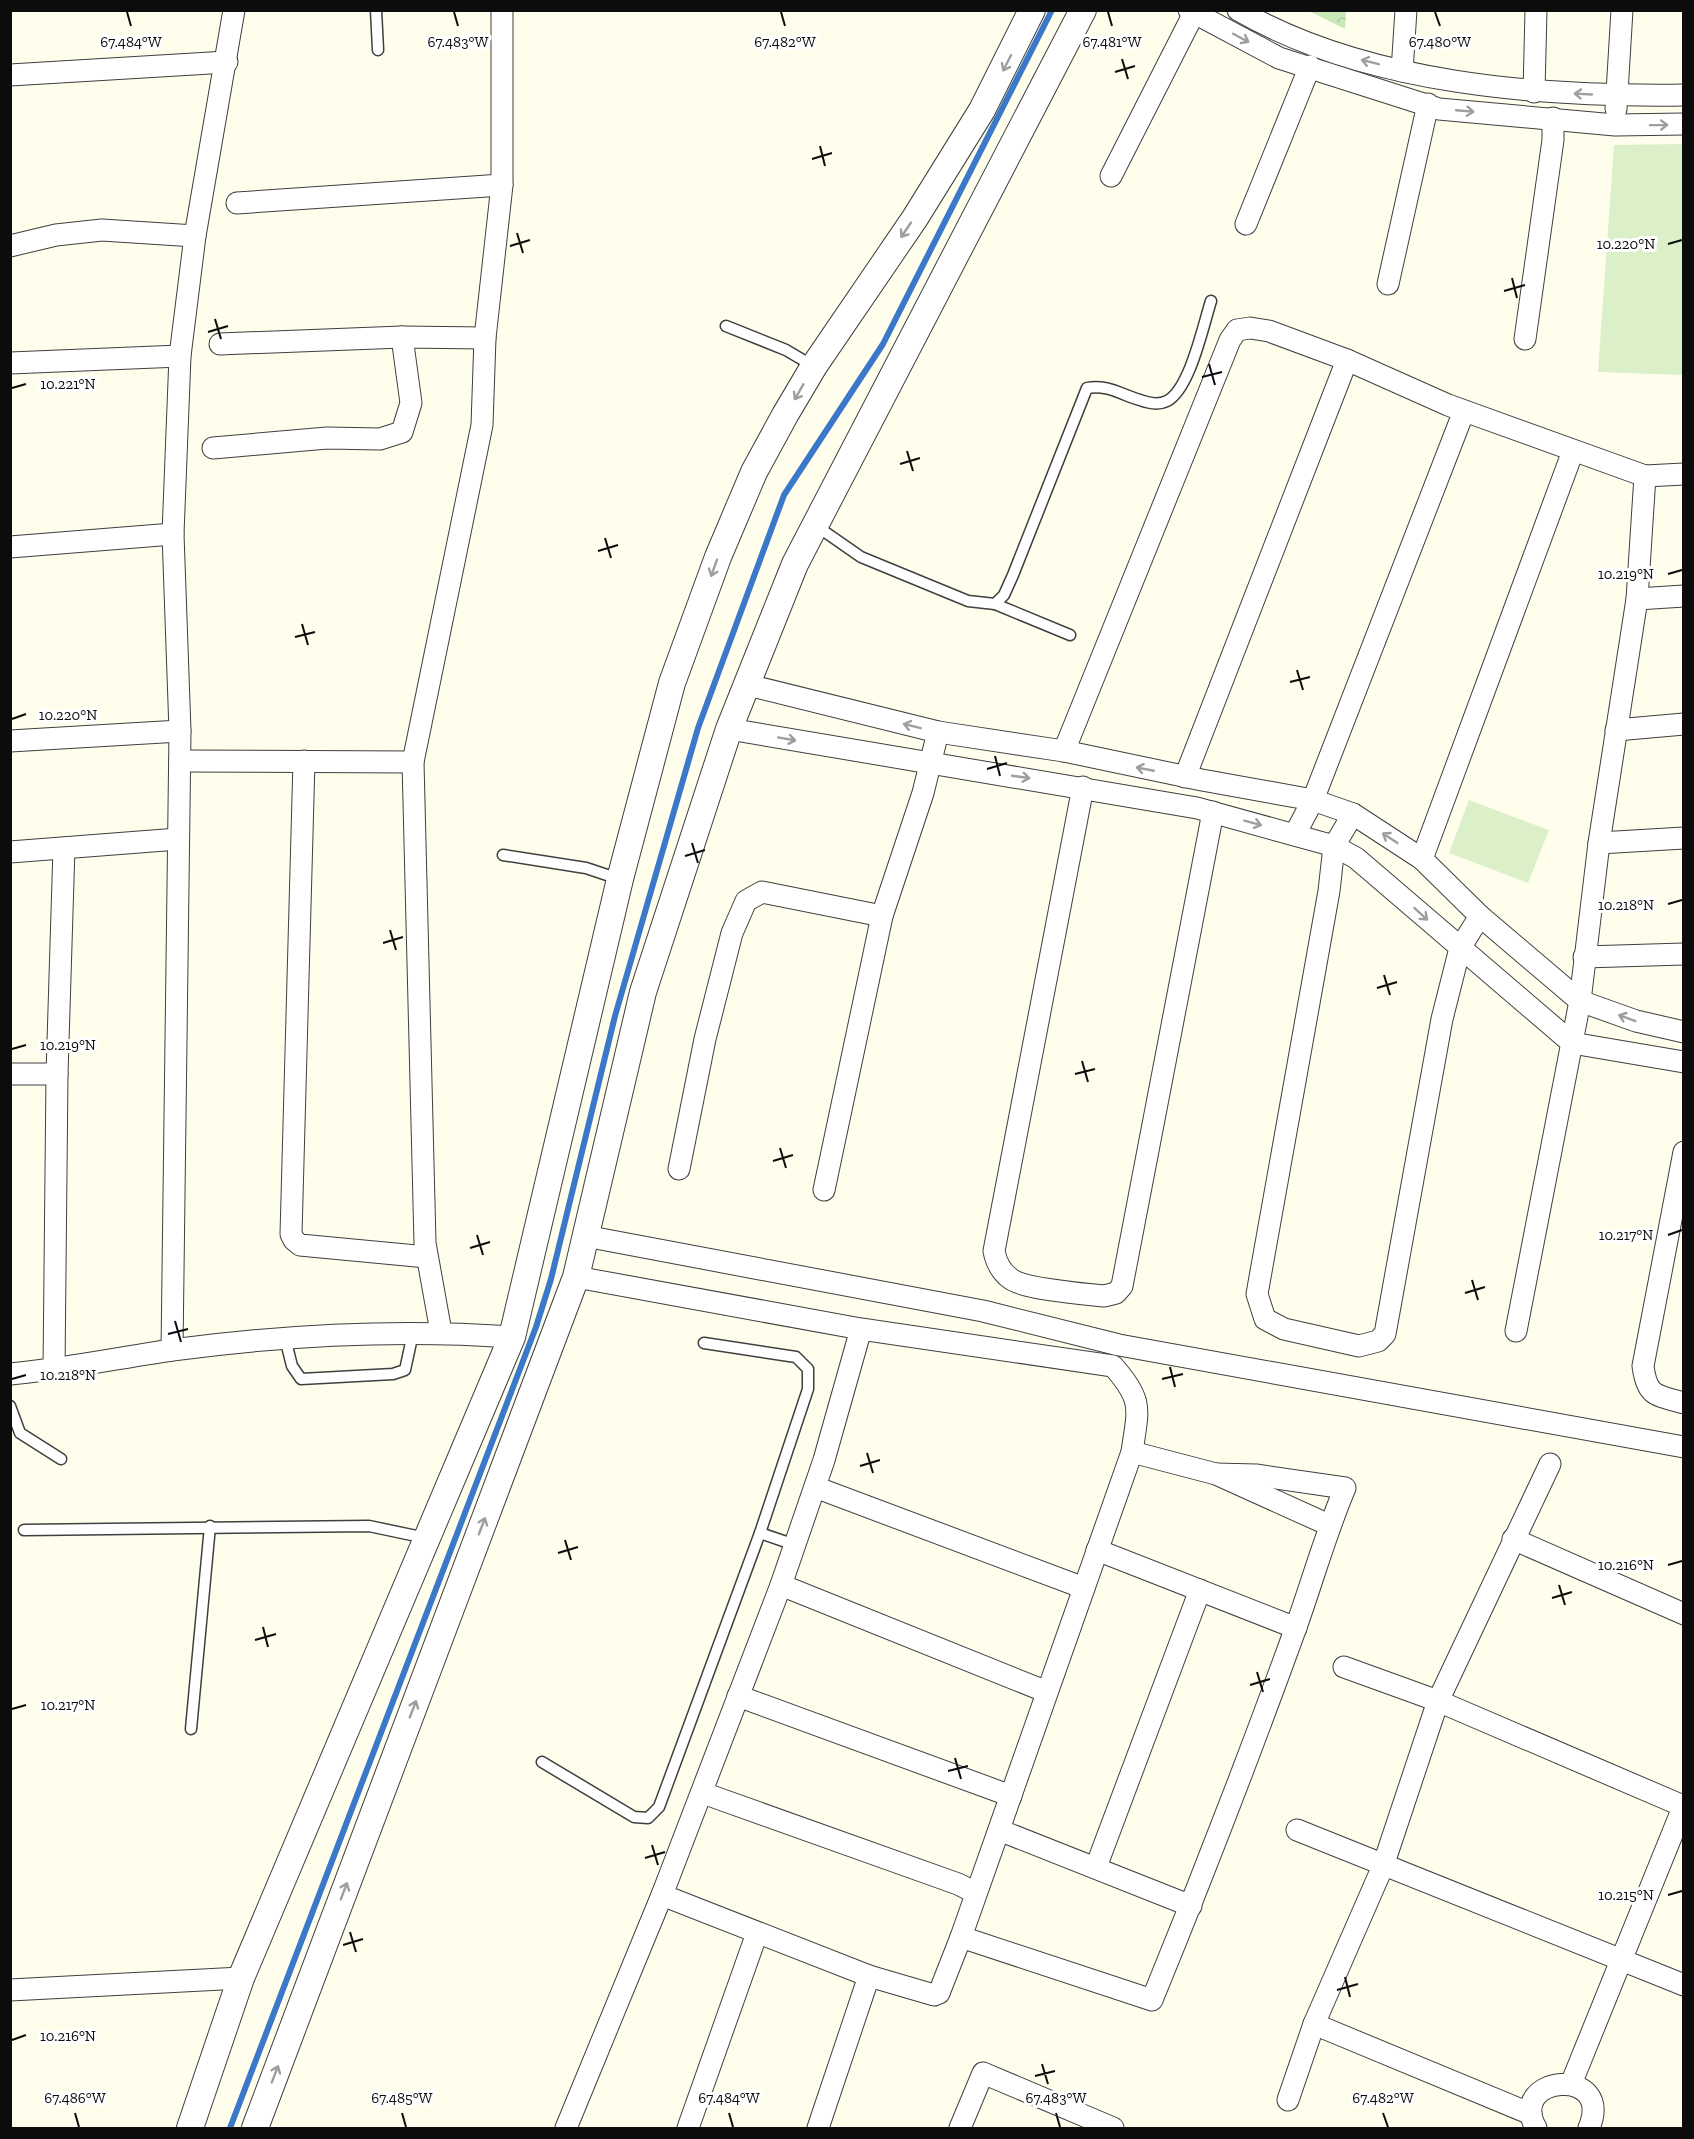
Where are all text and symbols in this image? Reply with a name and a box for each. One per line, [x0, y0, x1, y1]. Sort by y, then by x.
text: 67.484°W [100, 33, 162, 51]
text: 67.483°W [428, 33, 488, 51]
text: 67.482°W [754, 33, 816, 51]
text: 67.481°W [1082, 33, 1142, 51]
one-way arrow [1231, 33, 1249, 44]
text: 67.480°W [1409, 33, 1471, 51]
one-way arrow [1001, 54, 1013, 72]
one-way arrow [1361, 56, 1380, 68]
one-way arrow [1574, 88, 1594, 99]
one-way arrow [1454, 106, 1474, 117]
one-way arrow [1648, 119, 1668, 130]
one-way arrow [900, 221, 912, 238]
text: 10.220°N [1597, 235, 1655, 253]
text: 10.221°N [40, 375, 96, 393]
one-way arrow [792, 383, 804, 400]
one-way arrow [708, 558, 719, 577]
text: 10.219°N [1598, 565, 1654, 583]
text: 10.220°N [39, 706, 97, 724]
one-way arrow [903, 719, 922, 731]
one-way arrow [777, 734, 796, 745]
one-way arrow [1135, 763, 1155, 774]
one-way arrow [1010, 772, 1030, 783]
one-way arrow [1243, 818, 1262, 829]
one-way arrow [1383, 832, 1399, 844]
text: 10.218°N [1598, 896, 1654, 914]
one-way arrow [1414, 907, 1429, 921]
one-way arrow [1618, 1011, 1637, 1022]
text: 10.219°N [40, 1036, 96, 1054]
text: 10.217°N [1599, 1226, 1653, 1244]
text: 10.218°N [40, 1366, 96, 1384]
one-way arrow [477, 1517, 488, 1536]
text: 10.216°N [1598, 1556, 1654, 1574]
text: 10.217°N [41, 1696, 95, 1714]
one-way arrow [408, 1700, 419, 1719]
one-way arrow [339, 1882, 350, 1901]
text: 10.215°N [1598, 1886, 1654, 1904]
text: 10.216°N [40, 2027, 96, 2045]
one-way arrow [271, 2065, 282, 2083]
text: 67.486°W [44, 2089, 106, 2107]
text: 67.485°W [371, 2089, 433, 2107]
text: 67.484°W [698, 2089, 760, 2107]
text: 67.483°W [1026, 2089, 1086, 2107]
text: 67.482°W [1352, 2089, 1414, 2107]

